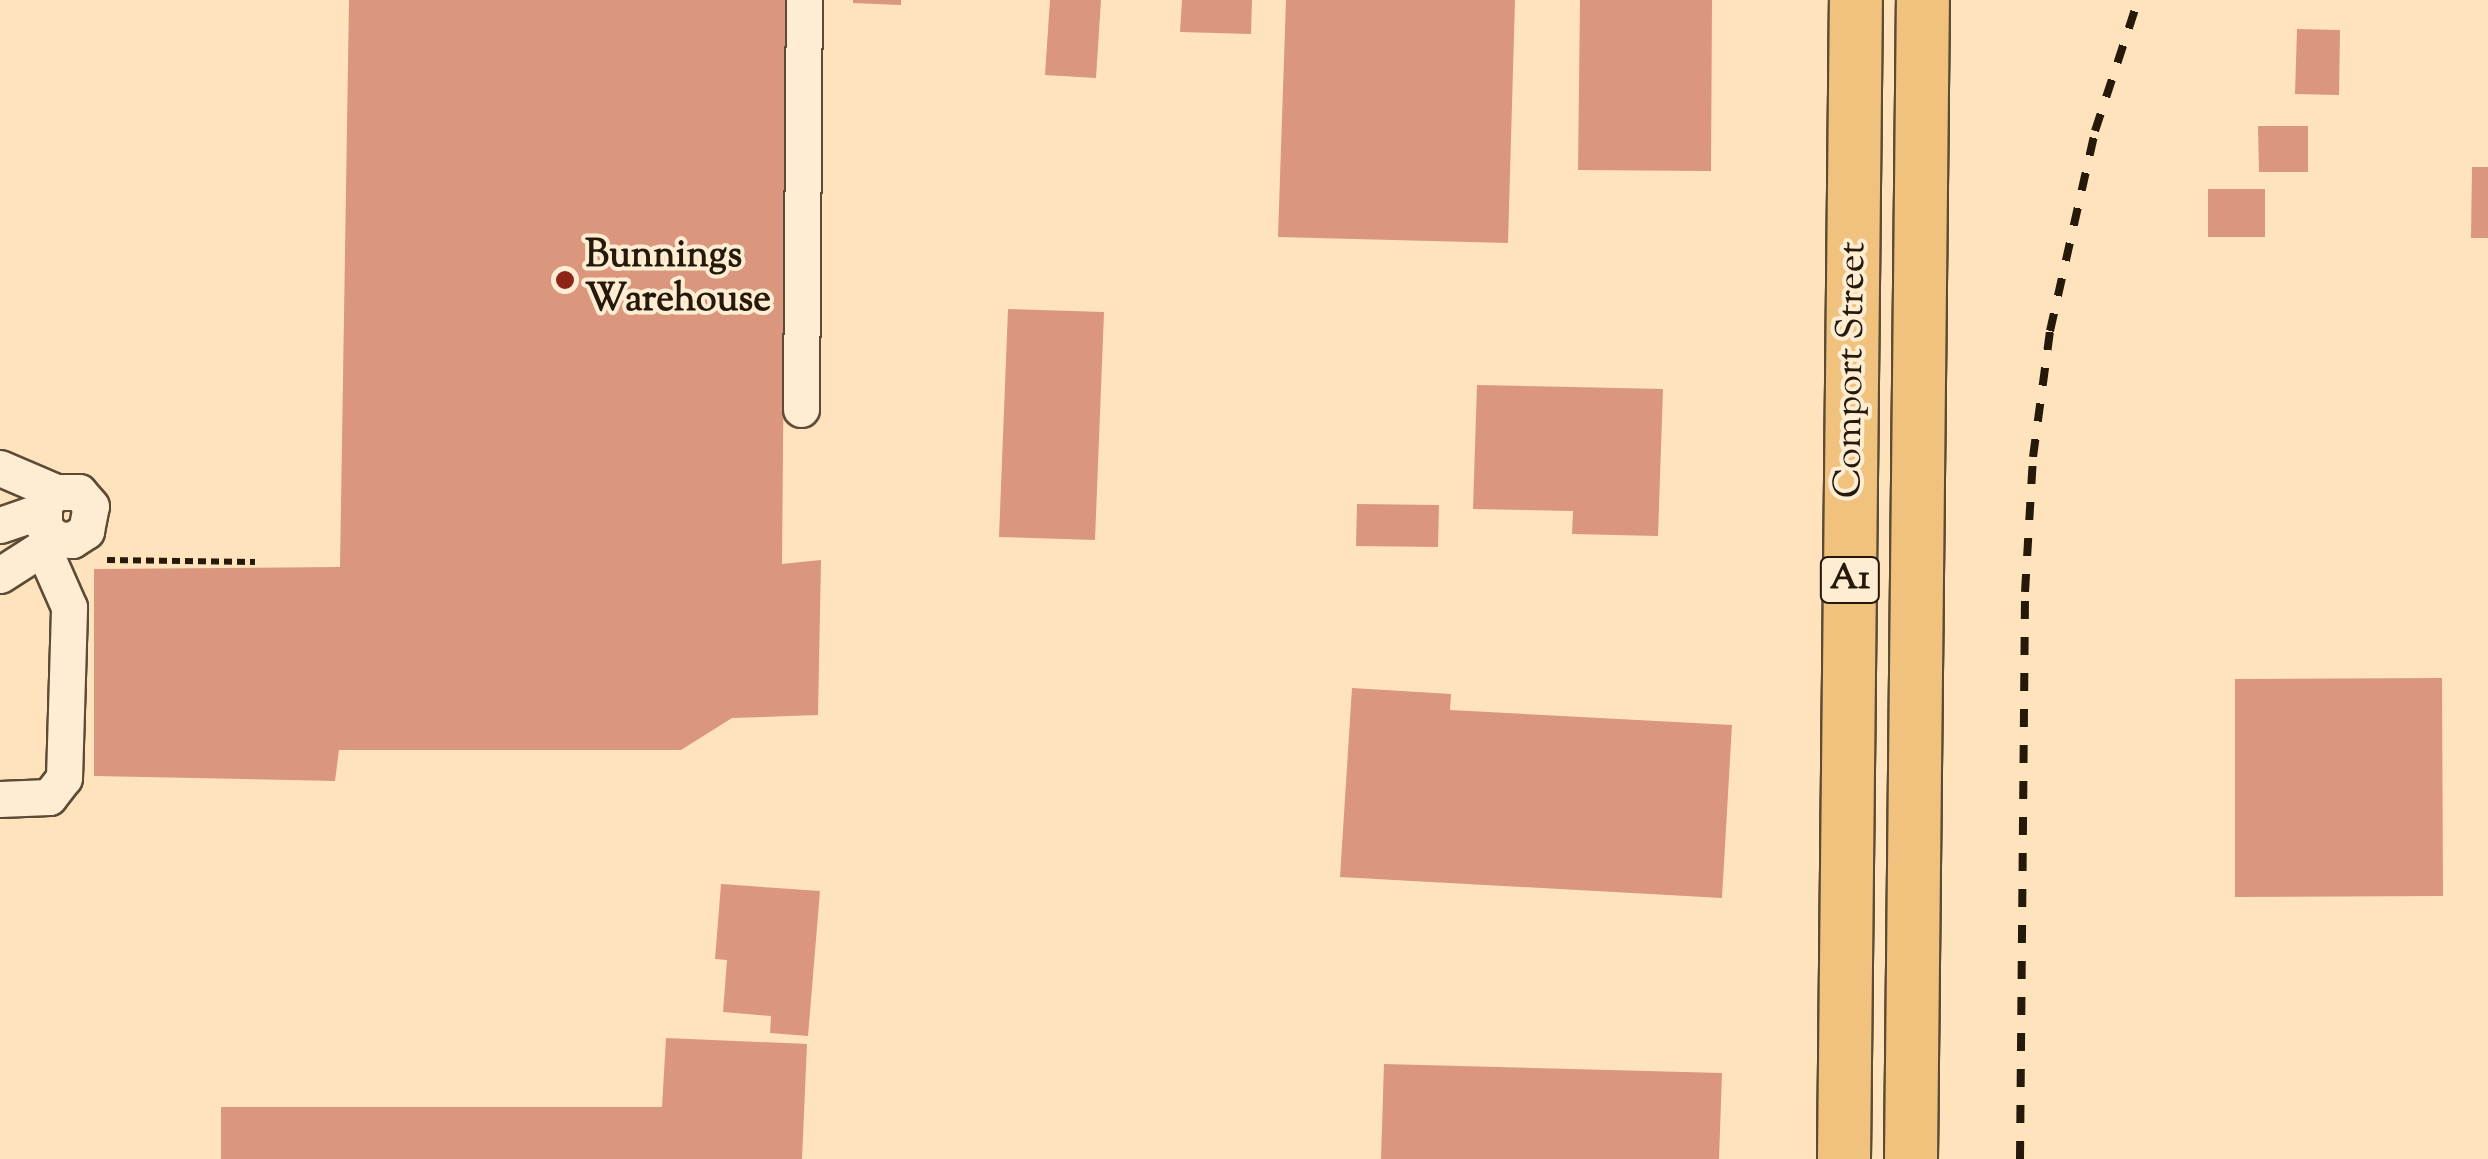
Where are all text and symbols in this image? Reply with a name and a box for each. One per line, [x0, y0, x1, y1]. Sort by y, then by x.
place label: Bunnings Warehouse [585, 235, 771, 324]
street label: Comport Street [1828, 241, 1878, 499]
marker: Bunnings Warehouse [554, 269, 576, 291]
road number: A1 [1818, 550, 1882, 610]

